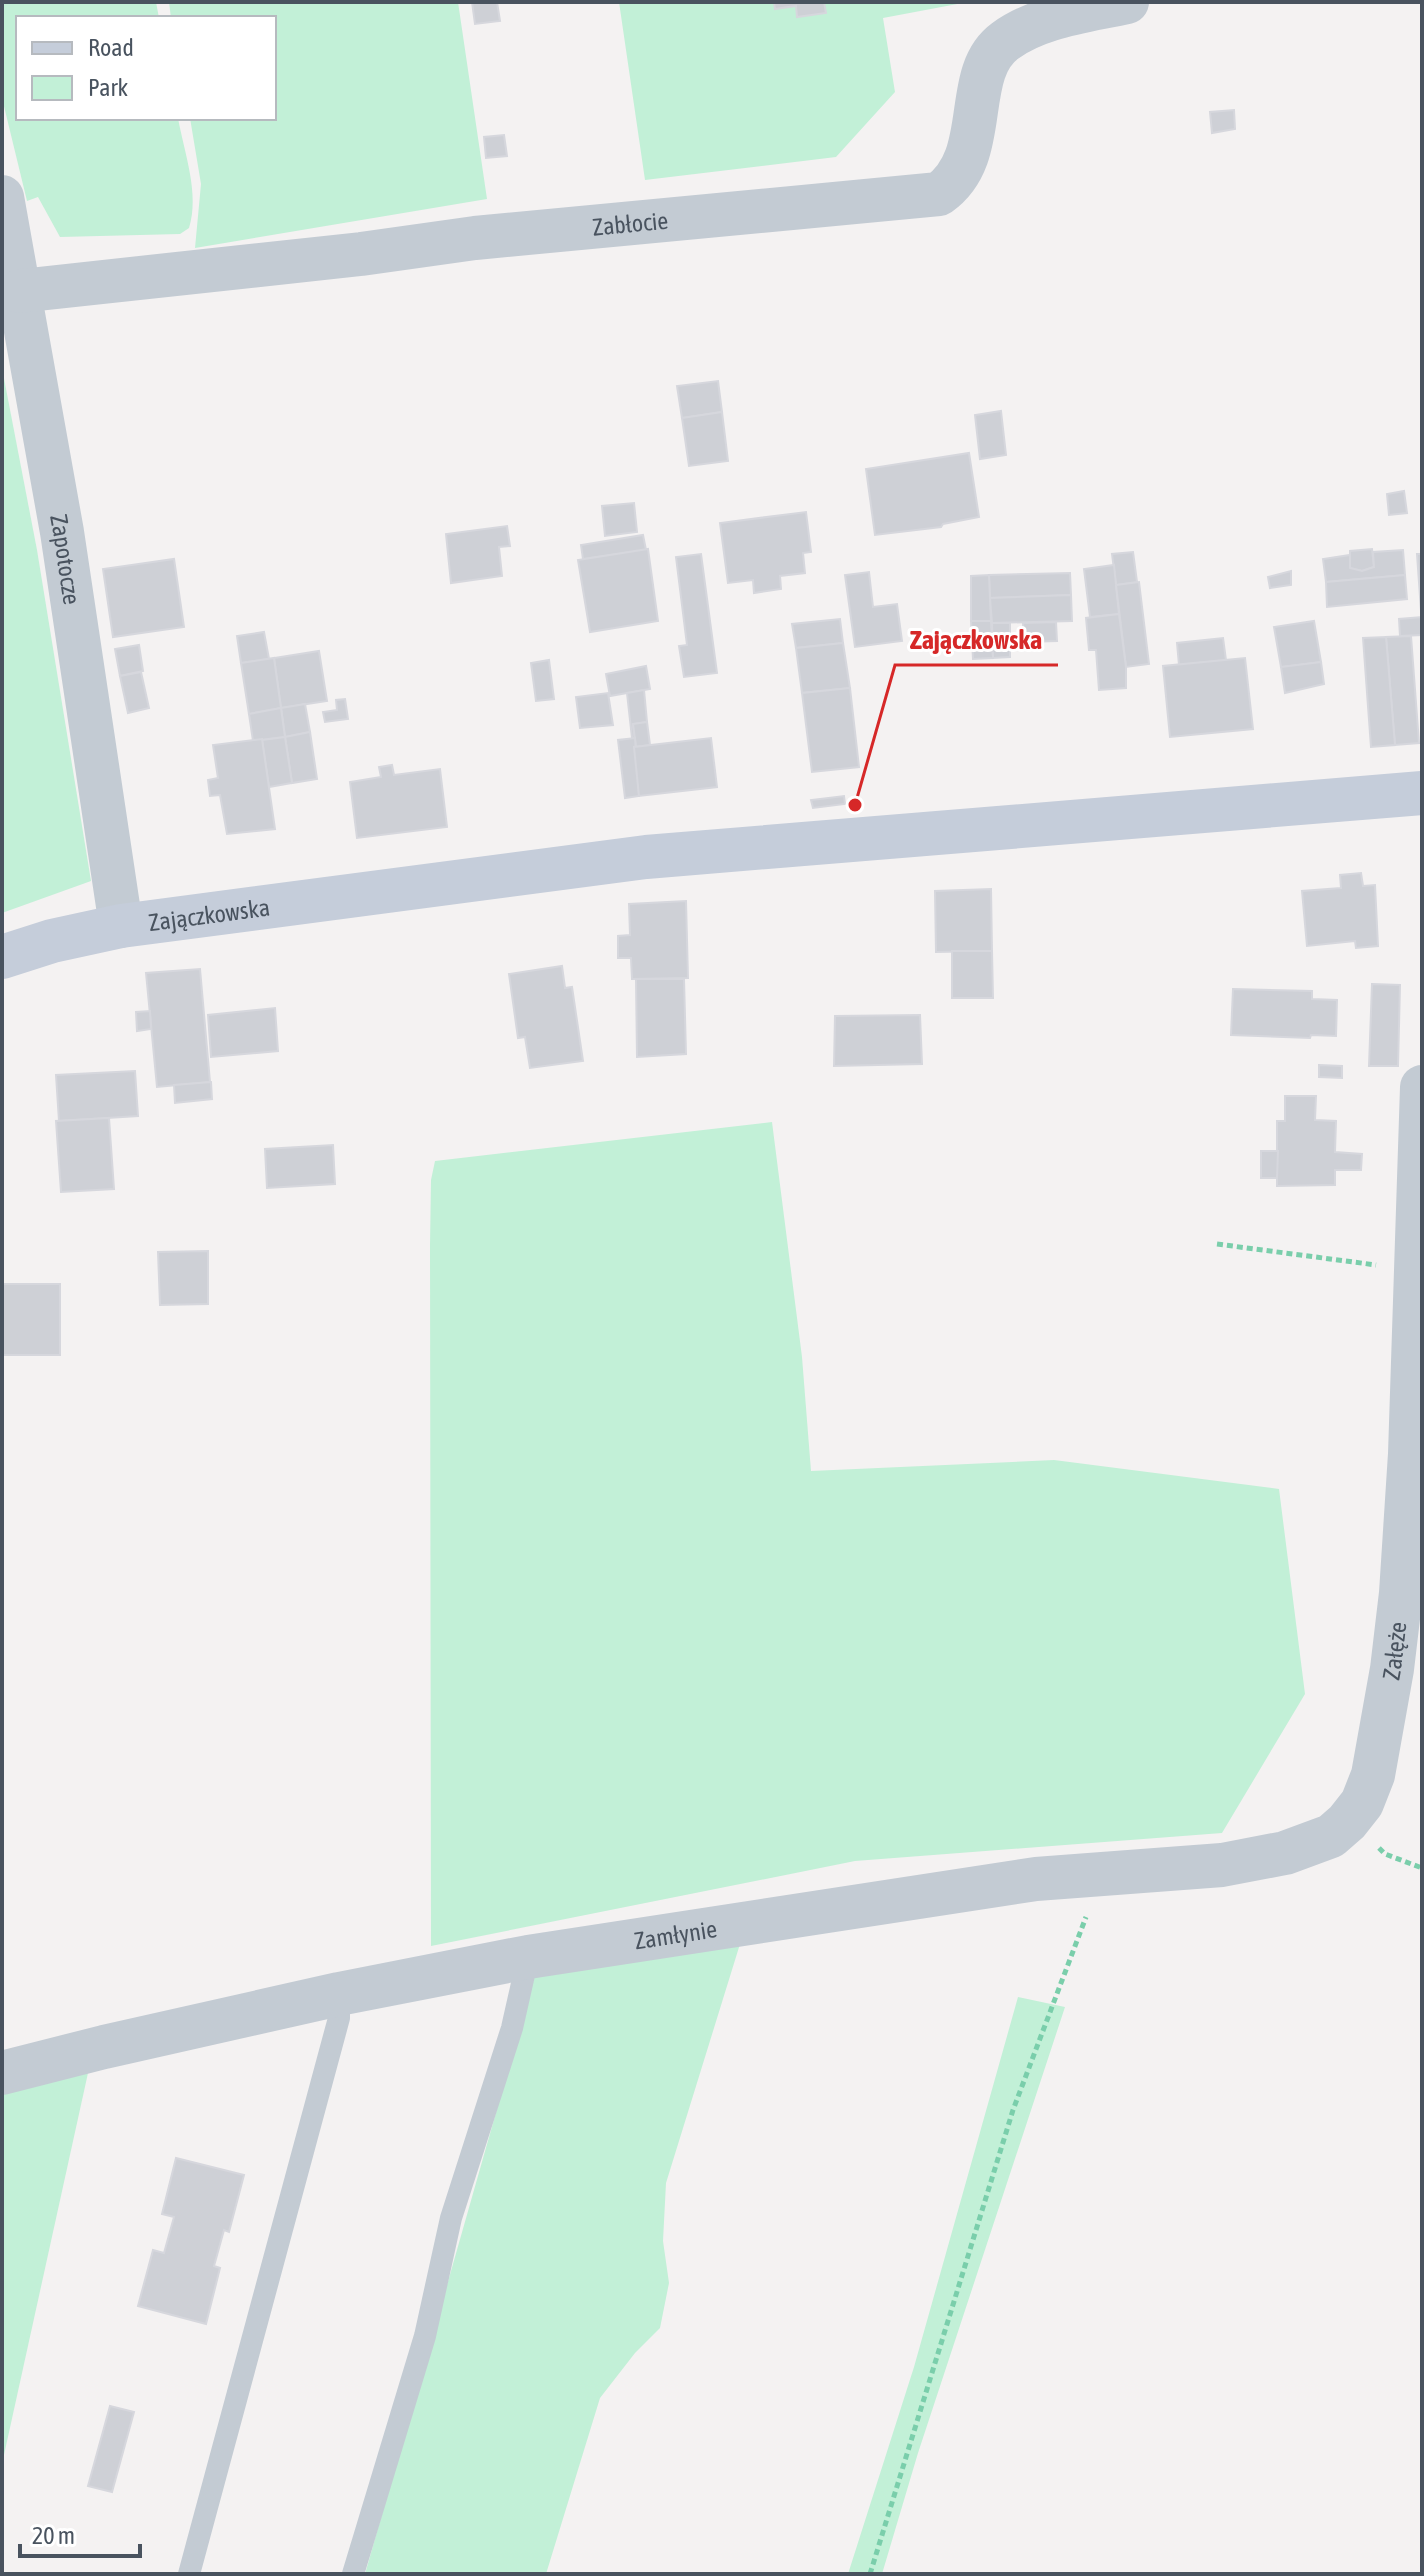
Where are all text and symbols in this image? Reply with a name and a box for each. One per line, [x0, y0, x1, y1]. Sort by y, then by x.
legend [16, 16, 276, 120]
text: Road [88, 34, 134, 61]
text: Park [88, 74, 129, 101]
street label: Zabłocie [591, 206, 669, 240]
street label: Zapotocze [46, 512, 86, 606]
callout: Zajączkowska [895, 615, 1058, 665]
text: Zajączkowska [910, 625, 1042, 655]
street label: Zajączkowska [147, 893, 271, 936]
street label: Załęże [1377, 1620, 1411, 1682]
street label: Zamłynie [632, 1915, 719, 1954]
scale bar [20, 2508, 140, 2558]
text: 20 m [32, 2522, 75, 2549]

